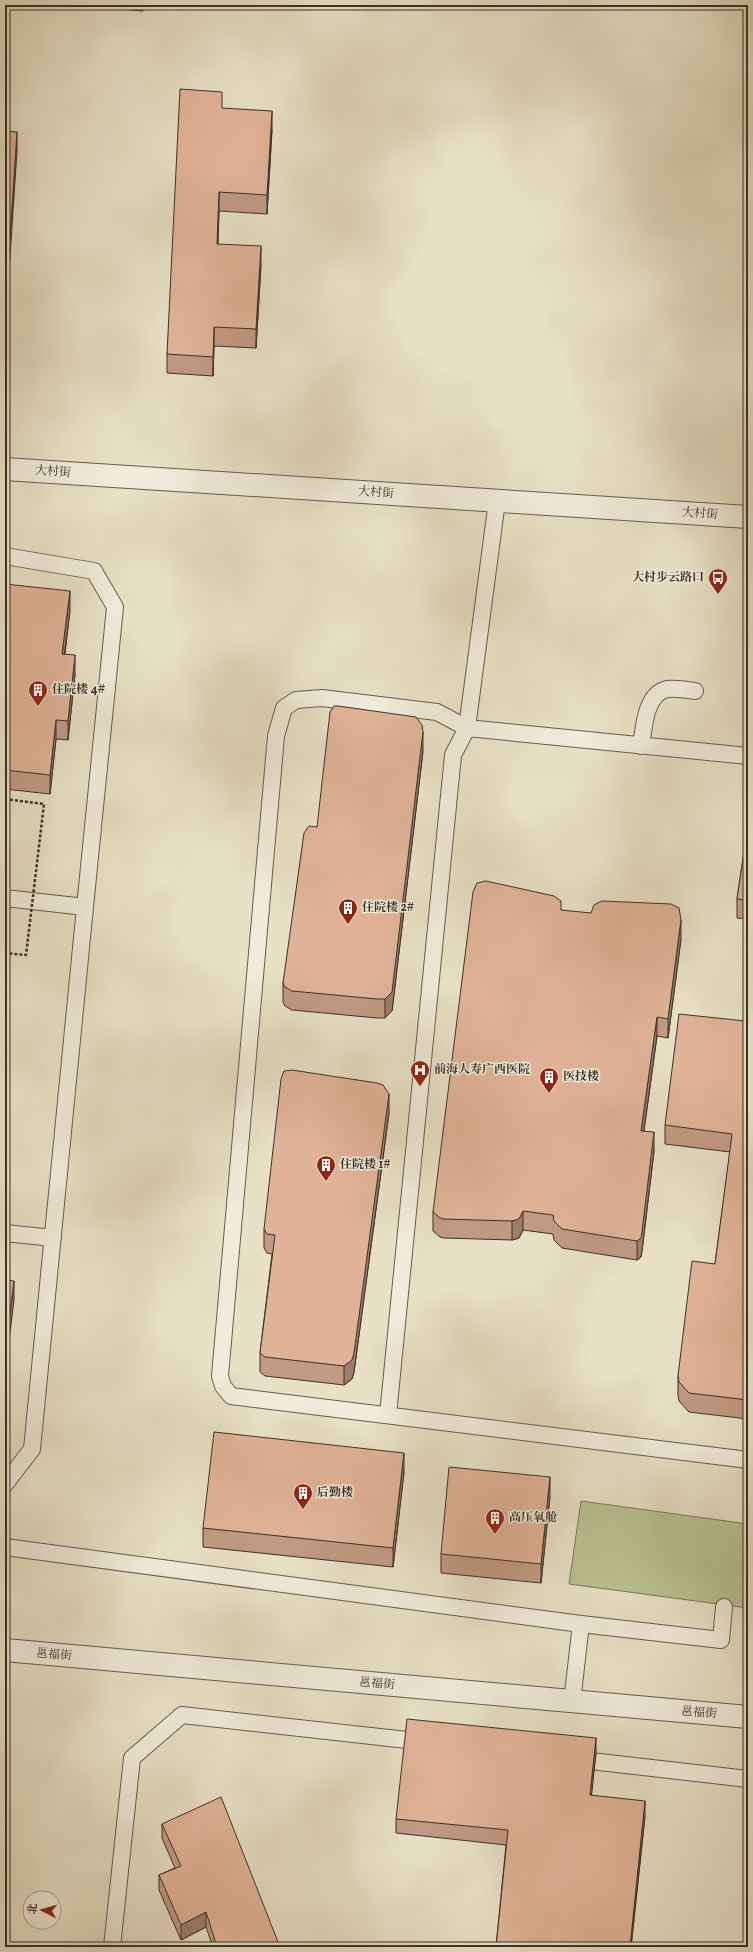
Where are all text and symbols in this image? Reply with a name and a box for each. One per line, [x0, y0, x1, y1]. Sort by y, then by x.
street label: 大村街 [34, 463, 73, 481]
street label: 大村街 [357, 484, 396, 502]
street label: 大村街 [681, 505, 720, 523]
bus stop icon: 大村步云路口 [707, 567, 729, 595]
place label: 大村步云路口 [632, 570, 704, 586]
building icon: 住院楼 4# [27, 679, 49, 707]
place label: 住院楼 4# [52, 682, 106, 698]
building icon: 住院楼 2# [337, 897, 359, 925]
place label: 住院楼 2# [362, 900, 415, 916]
hospital icon: 前海人寿广西医院 [409, 1059, 431, 1087]
place label: 前海人寿广西医院 [434, 1062, 530, 1078]
building icon: 医技楼 [538, 1066, 560, 1094]
place label: 医技楼 [563, 1069, 599, 1085]
building icon: 住院楼 1# [315, 1154, 337, 1182]
place label: 住院楼 1# [340, 1157, 391, 1173]
building icon: 后勤楼 [292, 1482, 314, 1510]
place label: 后勤楼 [317, 1485, 353, 1501]
building icon: 高压氧舱 [484, 1507, 506, 1535]
place label: 高压氧舱 [509, 1510, 558, 1526]
street label: 邕福街 [35, 1645, 74, 1665]
street label: 邕福街 [358, 1674, 397, 1694]
street label: 邕福街 [680, 1703, 719, 1723]
north arrow [22, 1890, 62, 1930]
text: 北 [26, 1903, 42, 1915]

